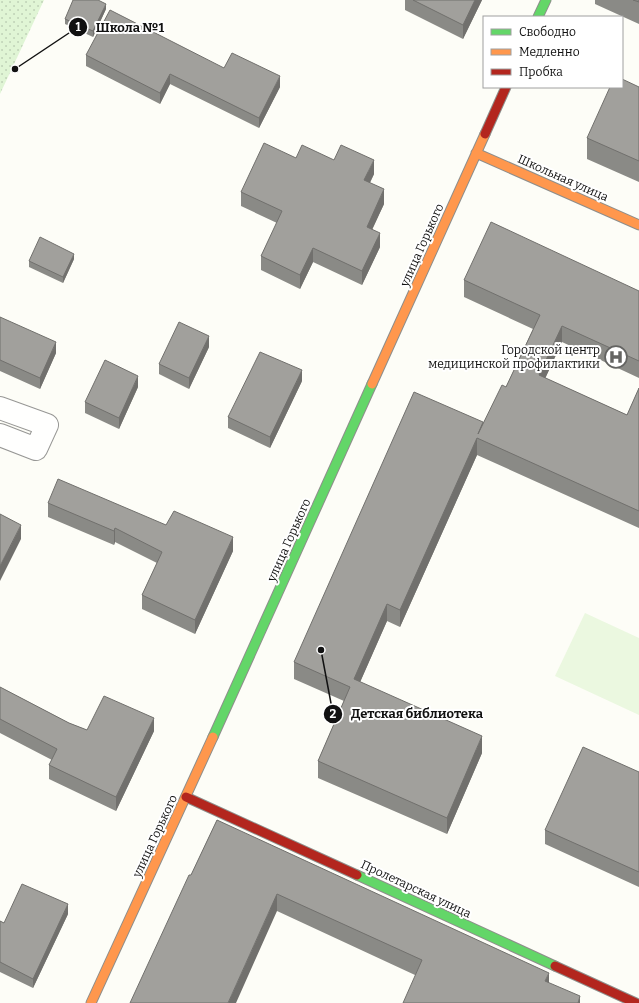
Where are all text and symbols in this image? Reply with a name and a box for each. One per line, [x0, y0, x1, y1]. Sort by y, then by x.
callout: Школа №1 [68, 15, 172, 40]
legend [483, 16, 623, 88]
text: 1 [75, 20, 81, 34]
text: Школа №1 [96, 20, 165, 35]
text: Свободно [519, 25, 576, 39]
text: Медленно [519, 45, 580, 59]
text: Пробка [519, 65, 563, 79]
street label: Школьная улица [516, 152, 611, 204]
street label: улица Горького [397, 201, 447, 290]
place label: Городской центр медицинской профилактики [428, 343, 600, 371]
hospital icon: Городской центр медицинской профилактики [603, 344, 629, 370]
street label: улица Горького [264, 496, 314, 585]
callout: Детская библиотека [323, 701, 491, 726]
text: Детская библиотека [351, 706, 484, 721]
text: 2 [330, 707, 337, 721]
street label: улица Горького [129, 792, 180, 880]
street label: Пролетарская улица [359, 857, 474, 921]

